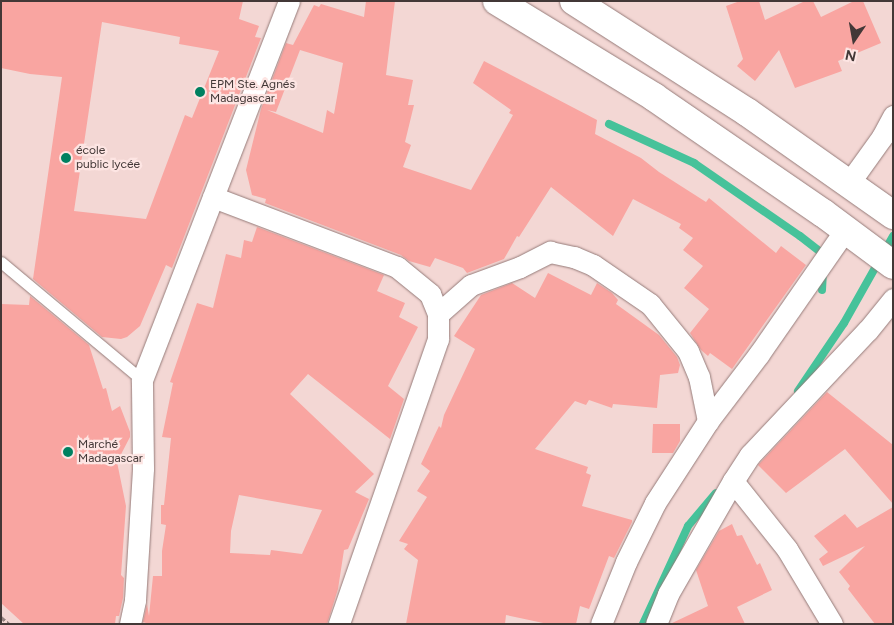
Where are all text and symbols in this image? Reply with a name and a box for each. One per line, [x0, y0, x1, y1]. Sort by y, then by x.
north arrow [829, 15, 879, 65]
text: N [844, 46, 858, 65]
place label: EPM Ste. Agnés Madagascar [210, 78, 295, 106]
marker: EPM Ste. Agnés Madagascar [194, 86, 206, 98]
place label: école public lycée [76, 144, 140, 172]
marker: école public lycée [60, 152, 72, 164]
place label: Marché Madagascar [78, 438, 143, 466]
marker: Marché Madagascar [62, 446, 74, 458]

